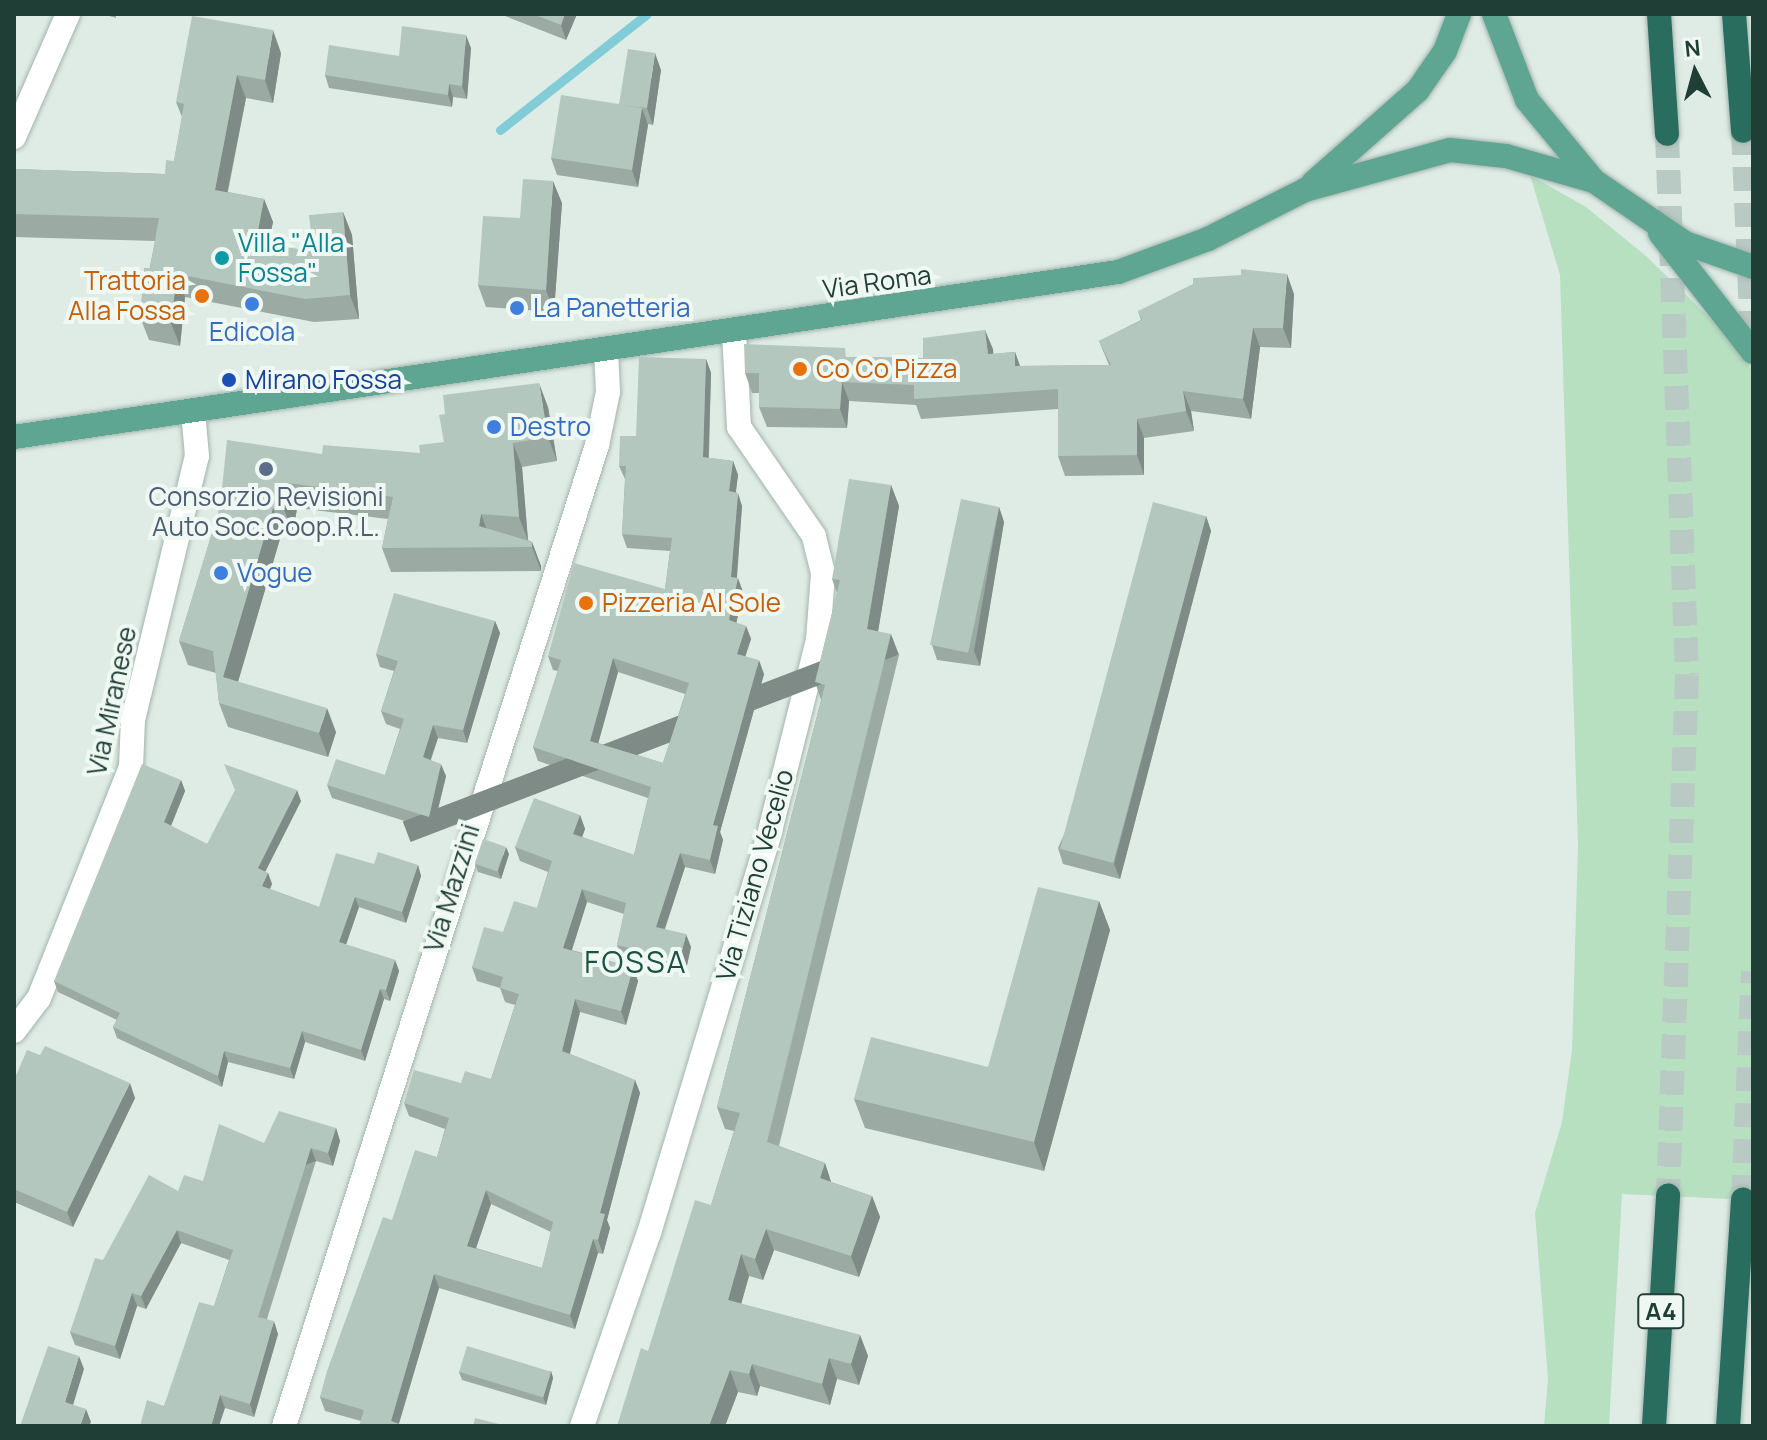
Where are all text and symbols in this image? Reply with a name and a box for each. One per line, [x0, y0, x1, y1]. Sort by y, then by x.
north arrow [1655, 32, 1735, 112]
text: N [1683, 32, 1702, 64]
place label: Villa "Alla Fossa" [238, 227, 344, 288]
marker: Villa "Alla Fossa" [213, 249, 231, 267]
street label: Via Roma [821, 259, 933, 305]
place label: Trattoria Alla Fossa [68, 265, 186, 326]
marker: Trattoria Alla Fossa [193, 287, 211, 305]
place label: La Panetteria [533, 292, 690, 324]
marker: Edicola [243, 295, 261, 313]
marker: La Panetteria [508, 299, 526, 317]
place label: Edicola [209, 316, 295, 348]
place label: Co Co Pizza [816, 353, 957, 385]
marker: Co Co Pizza [791, 360, 809, 378]
place label: Mirano Fossa [245, 364, 402, 396]
marker: Mirano Fossa [220, 371, 238, 389]
place label: Destro [510, 411, 591, 443]
marker: Destro [485, 418, 503, 436]
marker: Consorzio Revisioni Auto Soc.Coop.R.L. [257, 460, 275, 478]
place label: Consorzio Revisioni Auto Soc.Coop.R.L. [148, 481, 384, 542]
place label: Vogue [237, 557, 313, 589]
marker: Vogue [212, 564, 230, 582]
place label: Pizzeria Al Sole [602, 587, 781, 619]
marker: Pizzeria Al Sole [577, 594, 595, 612]
street label: Via Miranese [81, 624, 143, 778]
street label: Via Tiziano Vecelio [710, 766, 800, 984]
street label: Via Mazzini [418, 820, 486, 956]
district label: FOSSA [584, 944, 688, 980]
road number: A4 [1637, 1291, 1685, 1331]

